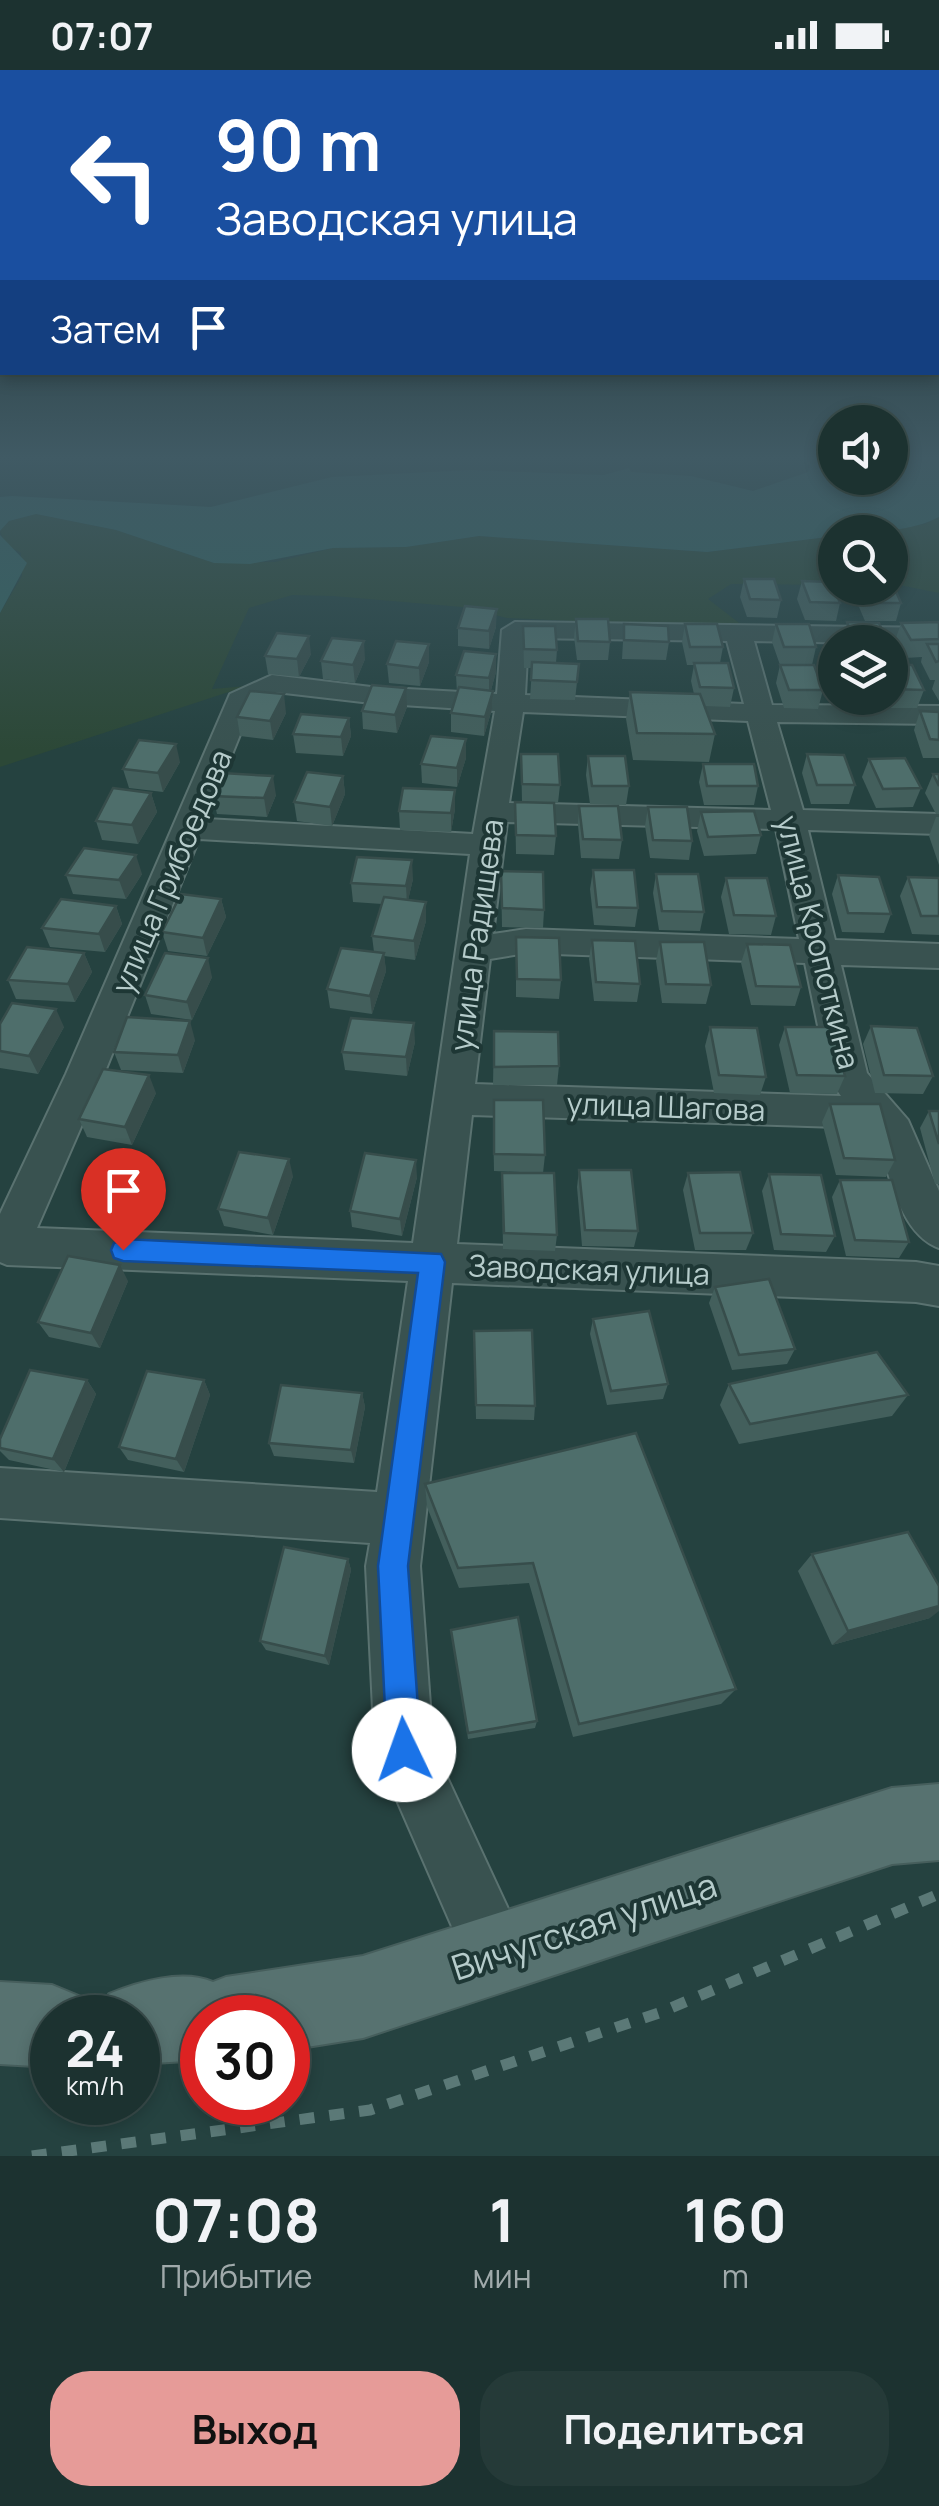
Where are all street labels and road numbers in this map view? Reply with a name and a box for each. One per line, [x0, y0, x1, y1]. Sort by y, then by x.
street label: улица Грибоедова [101, 743, 241, 999]
street label: улица Кропоткина [768, 811, 870, 1073]
street label: улица Радищева [439, 816, 513, 1054]
street label: улица Шагова [566, 1082, 766, 1130]
street label: Заводская улица [467, 1244, 711, 1294]
street label: Вичугская улица [445, 1861, 723, 1991]

